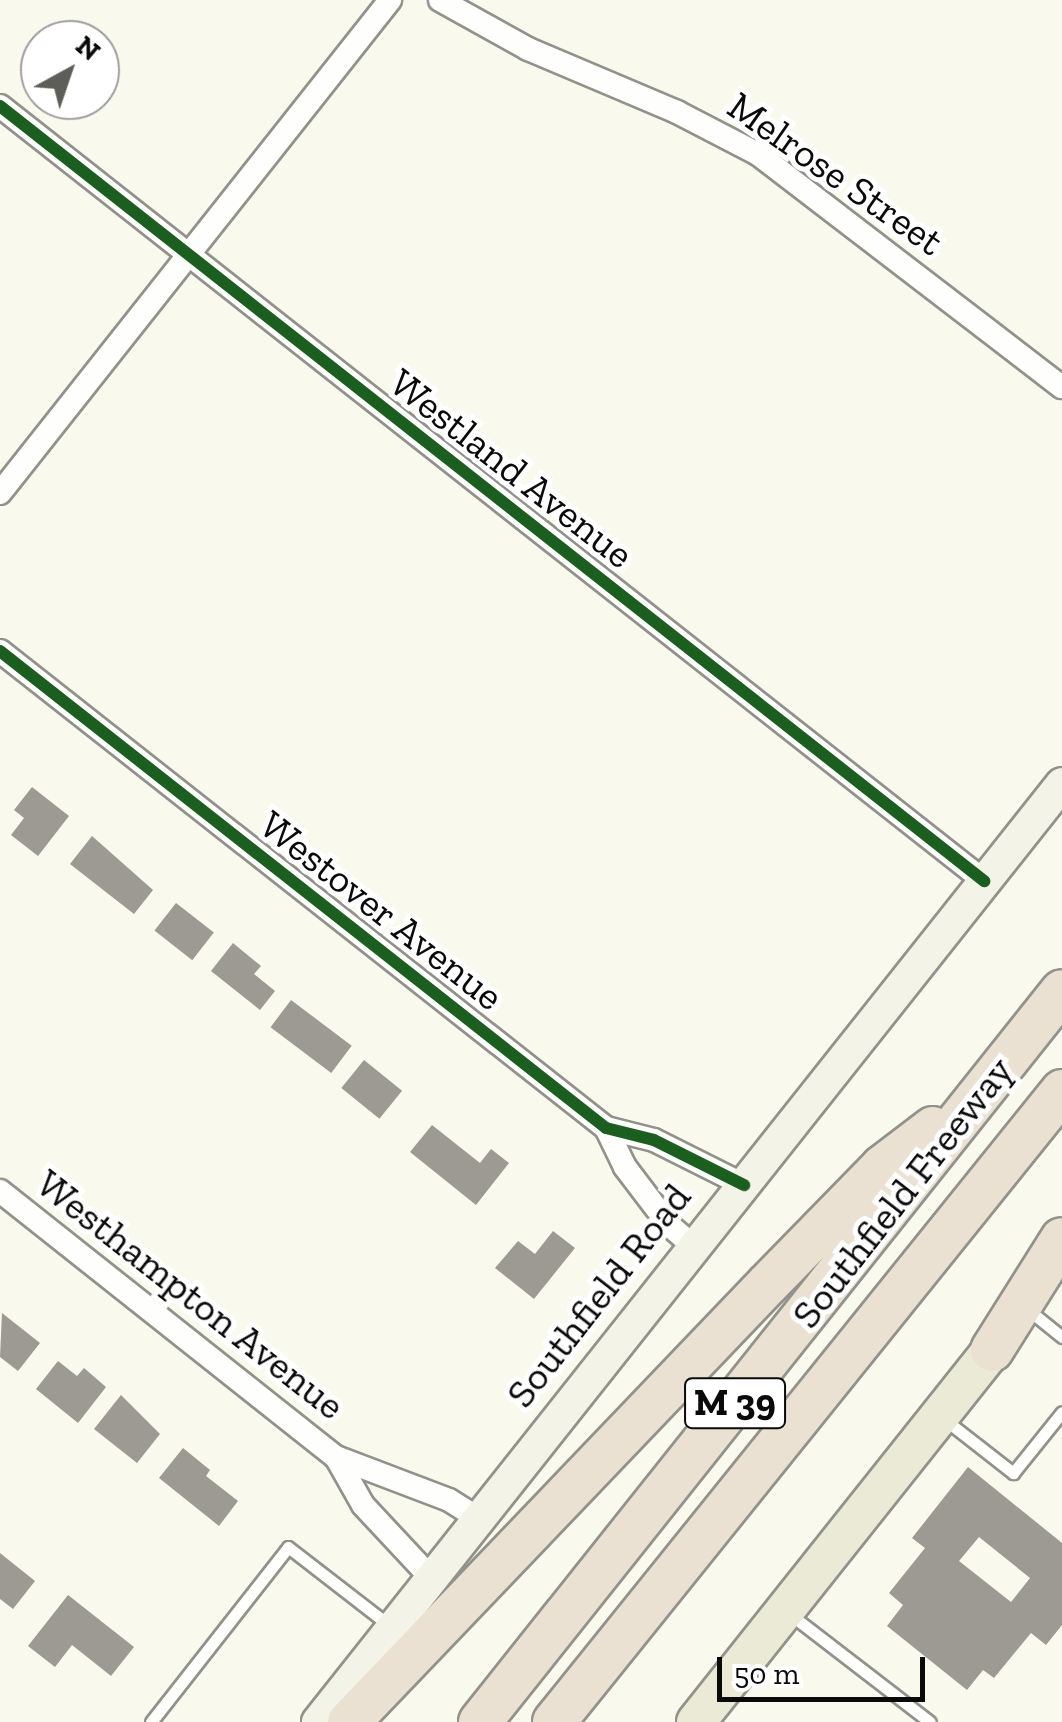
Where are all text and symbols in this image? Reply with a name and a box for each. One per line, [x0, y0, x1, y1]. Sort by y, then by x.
north arrow [20, 20, 120, 120]
text: N [70, 29, 107, 68]
street label: Melrose Street [719, 81, 953, 265]
street label: Westland Avenue [380, 358, 644, 578]
street label: Westover Avenue [250, 799, 514, 1021]
street label: Southfield Freeway [781, 1047, 1023, 1337]
street label: Westhampton Avenue [27, 1158, 355, 1430]
street label: Southfield Road [496, 1174, 700, 1416]
road number: M 39 [682, 1370, 788, 1436]
scale bar [722, 1637, 930, 1699]
text: 50 m [734, 1656, 799, 1692]

